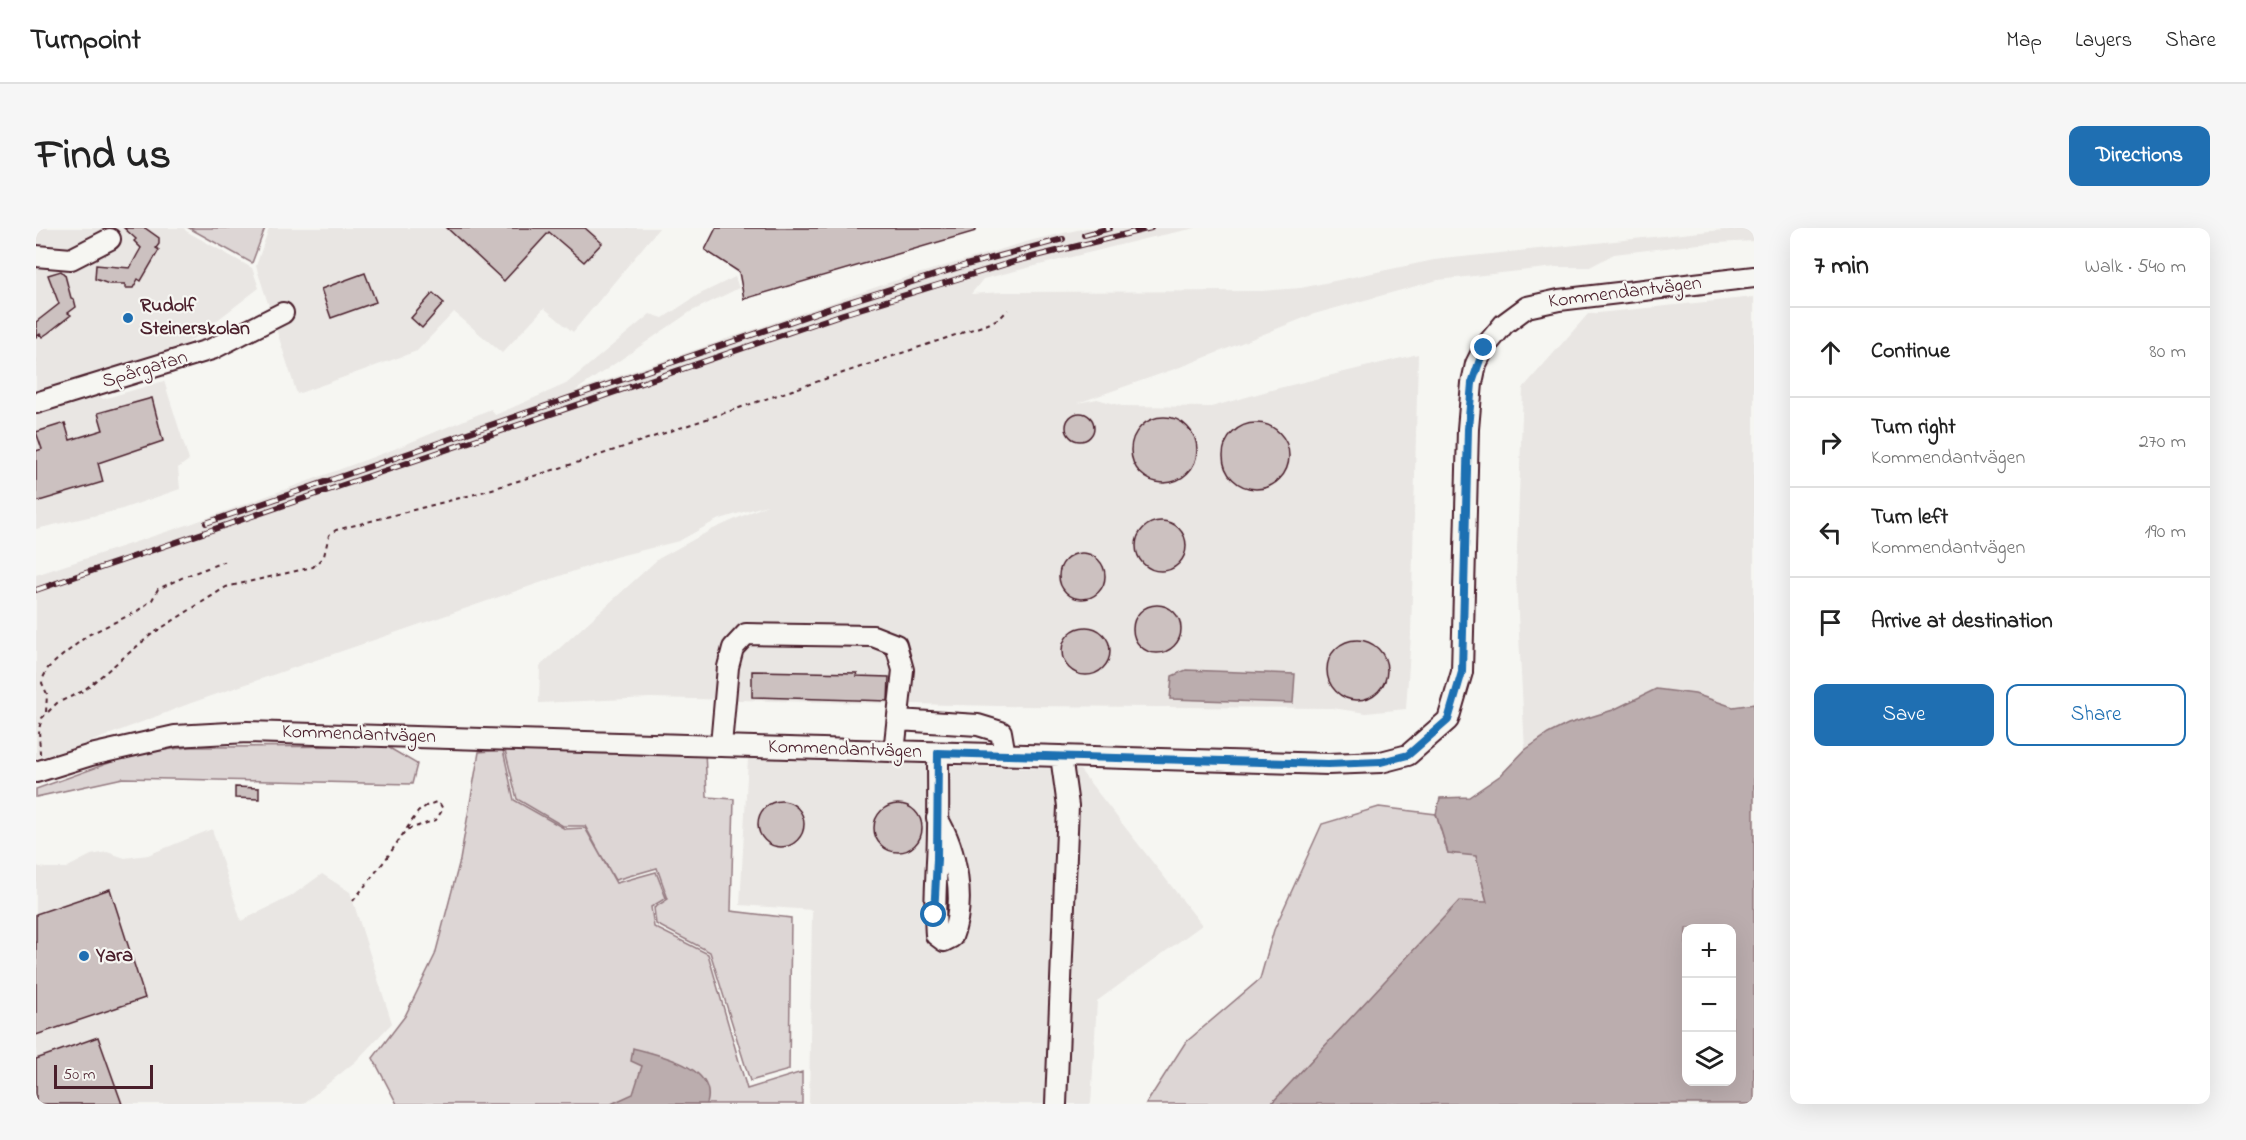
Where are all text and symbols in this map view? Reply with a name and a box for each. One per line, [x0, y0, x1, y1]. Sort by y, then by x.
text: Turnpoint [30, 21, 141, 62]
text: Map [2006, 26, 2042, 56]
text: Layers [2075, 26, 2132, 56]
text: Share [2165, 26, 2216, 56]
text: Find us [36, 126, 171, 187]
button: Directions [2069, 126, 2210, 186]
text: 7 min [1814, 248, 1869, 286]
text: Walk · 540 m [2084, 253, 2186, 282]
street label: Kommendantvägen [1547, 269, 1704, 318]
place label: Rudolf Steinerskolan [140, 292, 250, 344]
marker: Rudolf Steinerskolan [121, 311, 135, 325]
route end [1470, 334, 1496, 360]
icon: ahead [1814, 336, 1847, 369]
text: Continue [1871, 336, 1950, 368]
text: 80 m [2149, 338, 2186, 367]
street label: Spårgatan [99, 343, 192, 398]
text: Turn right [1871, 412, 1956, 444]
icon: right [1814, 426, 1847, 459]
text: 270 m [2139, 428, 2186, 457]
text: Kommendantvägen [1871, 444, 2025, 473]
text: Turn left [1871, 502, 1948, 534]
icon: left [1814, 516, 1847, 549]
text: 190 m [2144, 518, 2186, 547]
text: Kommendantvägen [1871, 534, 2025, 563]
icon: arrive [1814, 606, 1847, 639]
text: Arrive at destination [1871, 606, 2053, 638]
button: Save [1814, 684, 1994, 746]
button: Share [2006, 684, 2186, 746]
street label: Kommendantvägen [281, 718, 437, 753]
street label: Kommendantvägen [767, 733, 923, 768]
route start [920, 901, 946, 927]
map controls [1682, 924, 1736, 1086]
button: + [1682, 924, 1736, 978]
place label: Yara [95, 942, 133, 971]
marker: Yara [77, 949, 91, 963]
button: − [1682, 978, 1736, 1032]
button: layers [1682, 1032, 1736, 1086]
scale bar [54, 1062, 153, 1090]
text: 50 m [63, 1063, 95, 1087]

